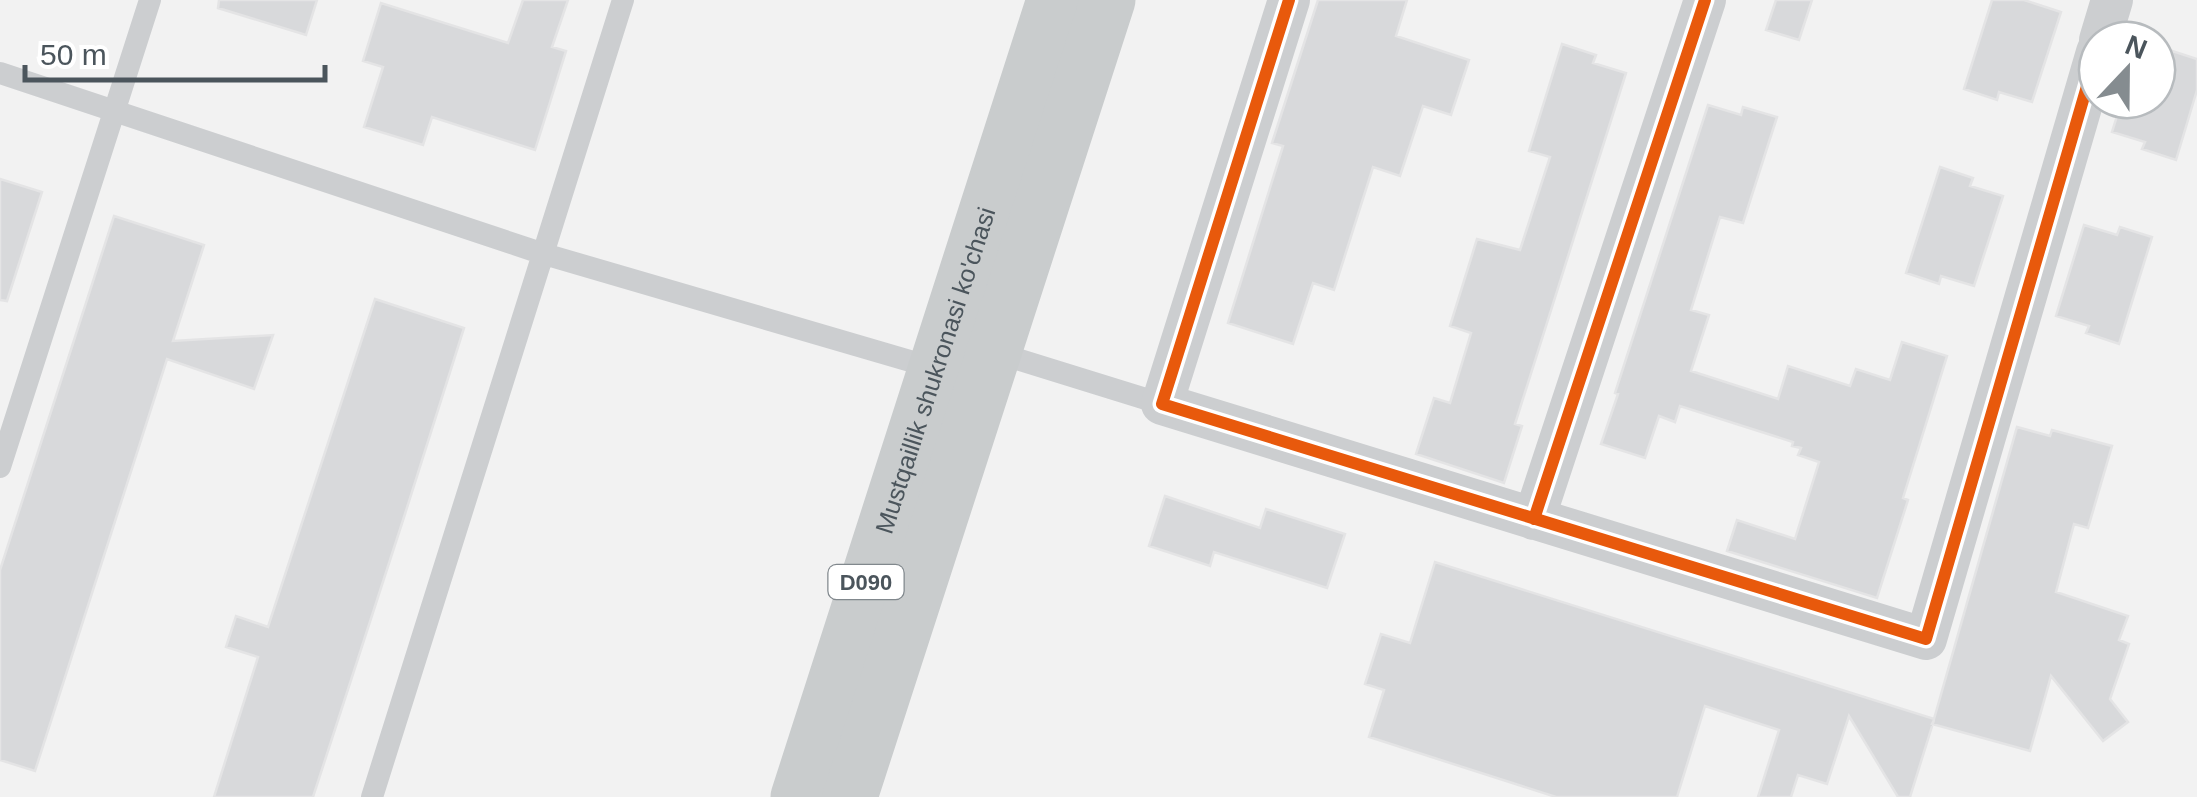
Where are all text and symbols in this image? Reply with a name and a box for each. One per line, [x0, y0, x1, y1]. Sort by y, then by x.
scale bar [25, 20, 325, 82]
north arrow [2077, 20, 2177, 120]
text: N [2121, 29, 2151, 65]
text: 50 m [40, 38, 107, 71]
street label: Mustqaillik shukronasi ko'chasi [870, 204, 1000, 537]
road number: D090 [828, 565, 904, 599]

